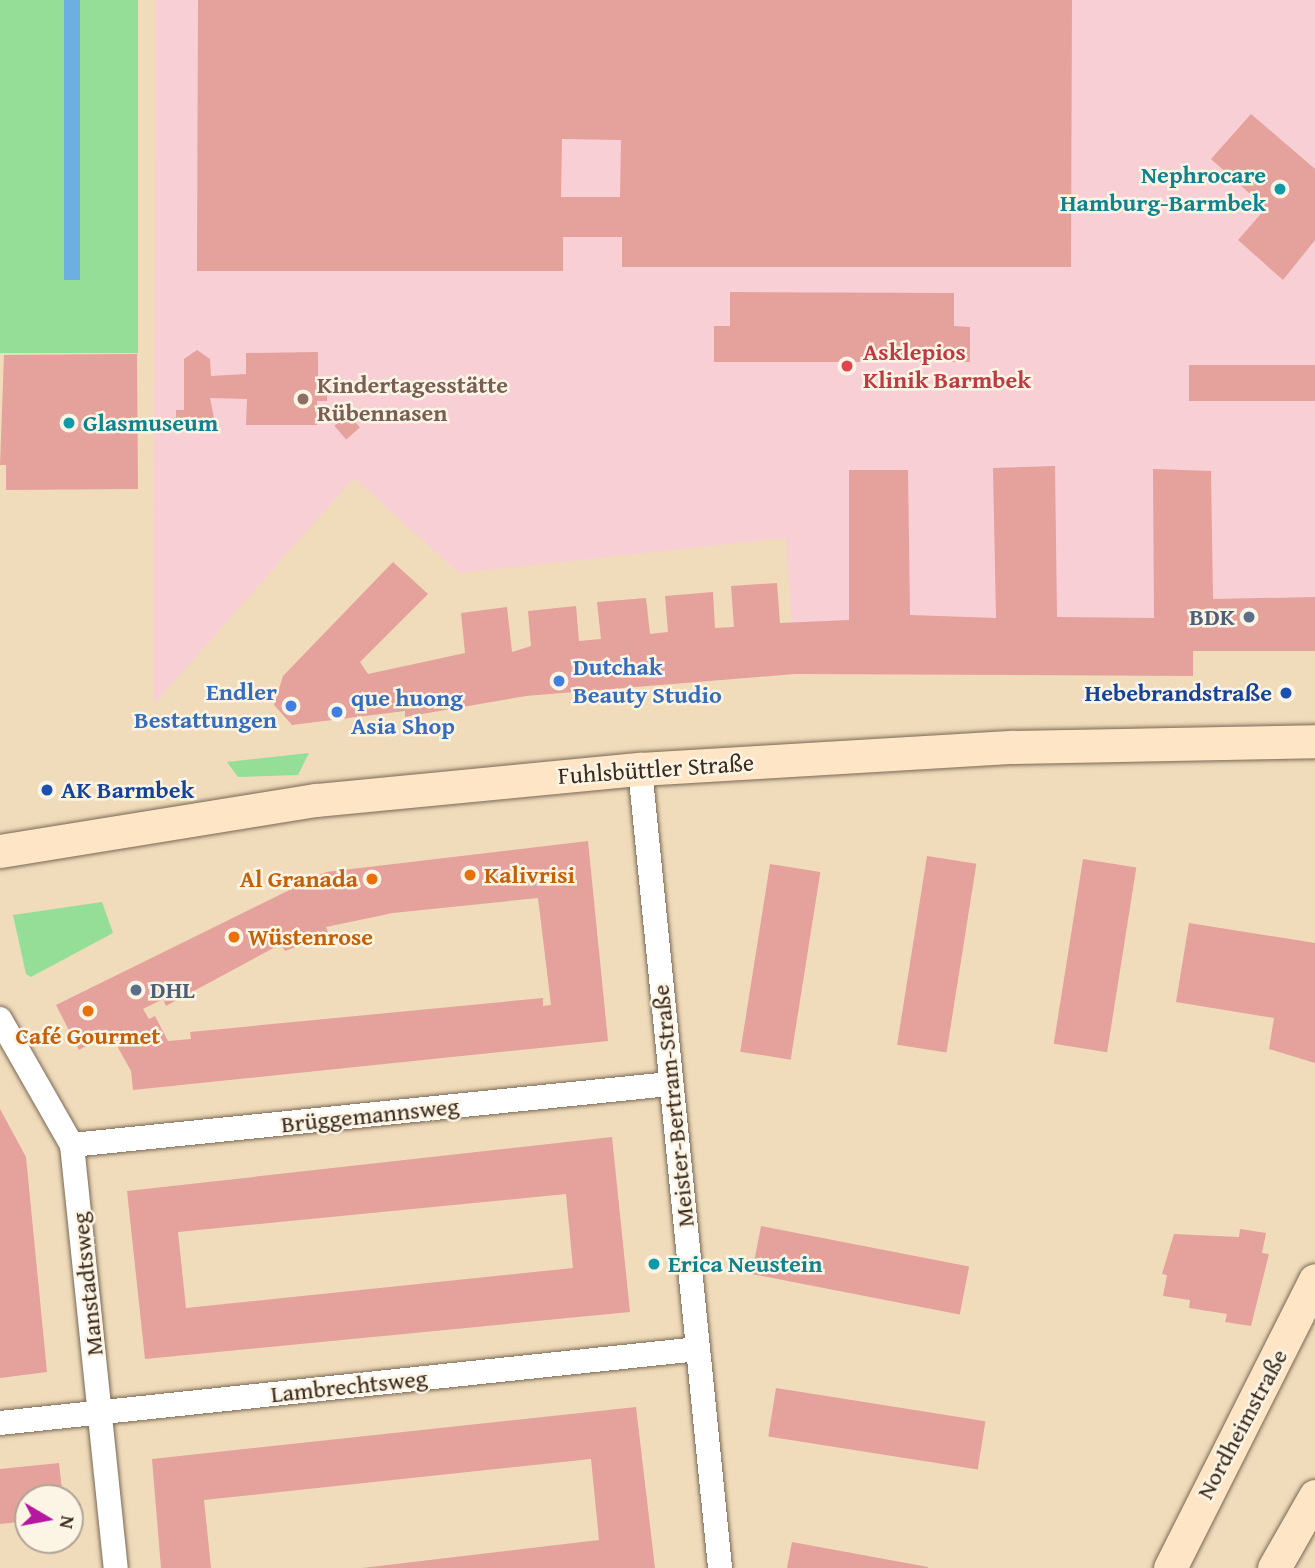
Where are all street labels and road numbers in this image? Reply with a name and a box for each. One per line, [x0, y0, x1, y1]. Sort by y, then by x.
street label: Fuhlsbüttler Straße [557, 748, 755, 790]
street label: Meister-Bertram-Straße [646, 983, 700, 1229]
street label: Brüggemannsweg [280, 1091, 460, 1139]
street label: Manstadtsweg [65, 1211, 109, 1357]
street label: Nordheimstraße [1190, 1344, 1294, 1504]
street label: Lambrechtsweg [269, 1363, 429, 1409]

